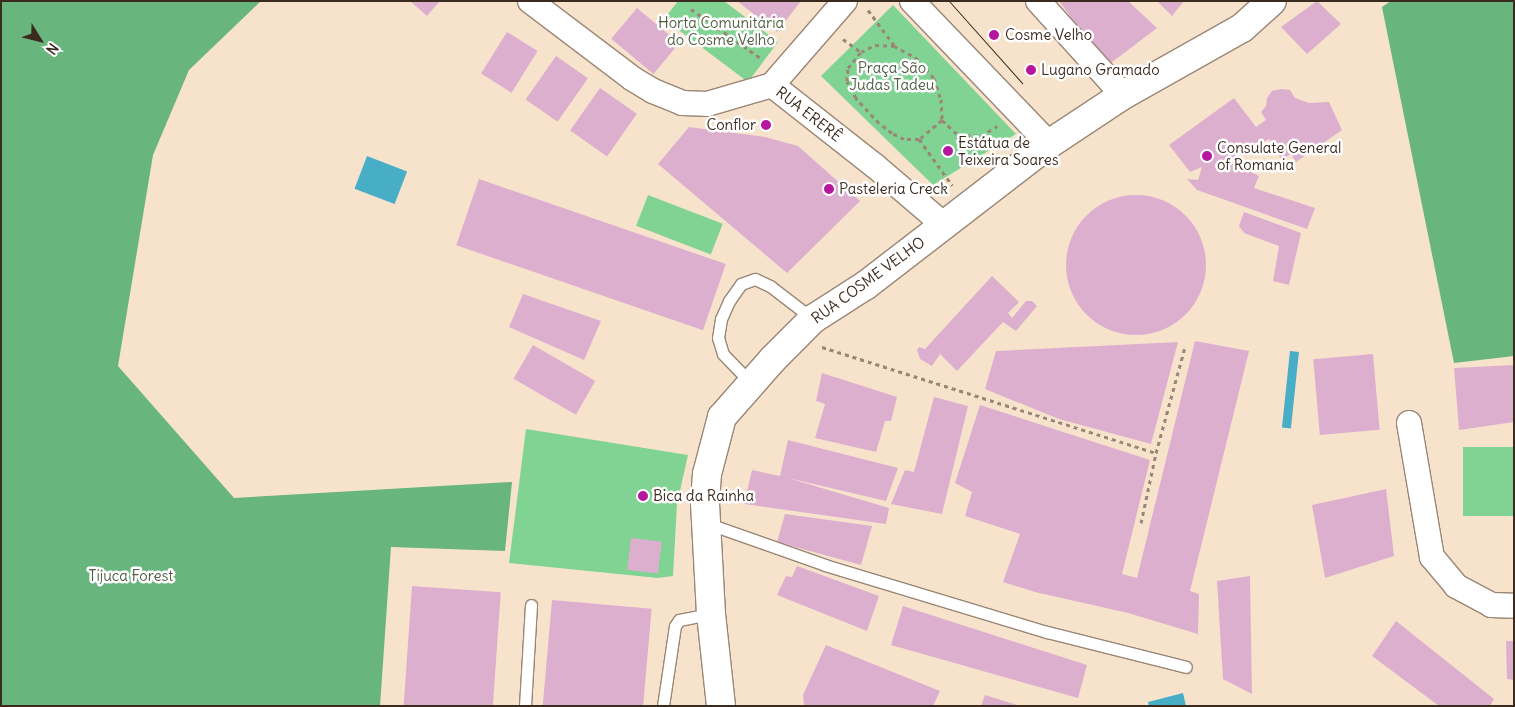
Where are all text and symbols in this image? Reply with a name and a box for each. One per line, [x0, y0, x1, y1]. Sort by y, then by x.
park label: Horta Comunitária do Cosme Velho [658, 13, 784, 48]
north arrow [15, 15, 65, 65]
place label: Cosme Velho [1005, 26, 1092, 44]
marker: Cosme Velho [987, 28, 1001, 42]
text: N [42, 40, 62, 58]
park label: Praça São Judas Tadeu [849, 58, 935, 93]
place label: Lugano Gramado [1041, 61, 1160, 79]
marker: Lugano Gramado [1025, 64, 1037, 76]
street label: RUA ERERÊ [773, 83, 845, 145]
place label: Conflor [706, 116, 756, 134]
marker: Conflor [760, 119, 772, 131]
place label: Estátua de Teixeira Soares [958, 133, 1059, 168]
place label: Consulate General of Romania [1217, 138, 1341, 173]
marker: Estátua de Teixeira Soares [942, 145, 954, 157]
marker: Consulate General of Romania [1201, 150, 1213, 162]
place label: Pasteleria Creck [839, 180, 948, 198]
marker: Pasteleria Creck [823, 183, 835, 195]
street label: RUA COSME VELHO [808, 233, 928, 327]
place label: Bica da Rainha [653, 487, 754, 505]
marker: Bica da Rainha [637, 490, 649, 502]
park label: Tijuca Forest [89, 567, 173, 585]

